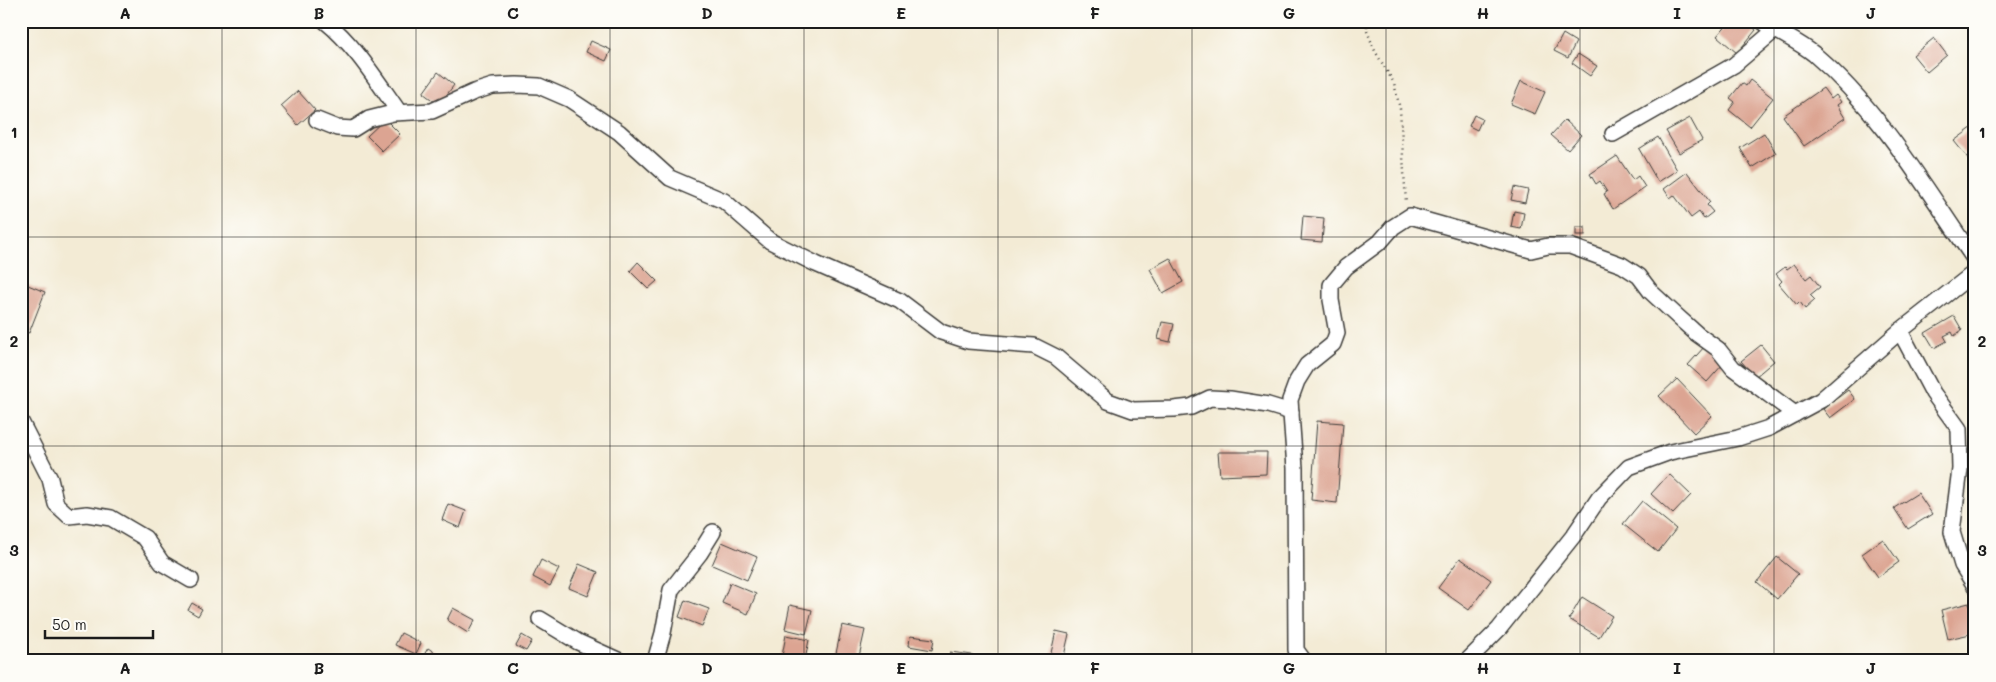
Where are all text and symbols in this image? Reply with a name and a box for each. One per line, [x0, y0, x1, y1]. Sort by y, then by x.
text: A [119, 2, 131, 23]
text: B [314, 2, 324, 23]
text: C [507, 2, 519, 23]
text: D [701, 2, 713, 23]
text: E [896, 2, 906, 23]
text: F [1090, 2, 1100, 23]
text: G [1283, 2, 1295, 23]
text: H [1477, 2, 1489, 23]
text: I [1673, 2, 1681, 23]
text: J [1866, 2, 1876, 23]
text: 1 [10, 121, 18, 142]
text: 1 [1978, 121, 1986, 142]
text: 2 [10, 330, 19, 351]
text: 2 [1978, 330, 1987, 351]
text: 3 [9, 539, 19, 560]
text: 3 [1977, 539, 1987, 560]
scale bar [45, 607, 152, 639]
text: 50 m [52, 614, 87, 634]
text: A [119, 657, 131, 678]
text: B [314, 657, 324, 678]
text: C [507, 657, 519, 678]
text: D [701, 657, 713, 678]
text: E [896, 657, 906, 678]
text: F [1090, 657, 1100, 678]
text: G [1283, 657, 1295, 678]
text: H [1477, 657, 1489, 678]
text: I [1673, 657, 1681, 678]
text: J [1866, 657, 1876, 678]

